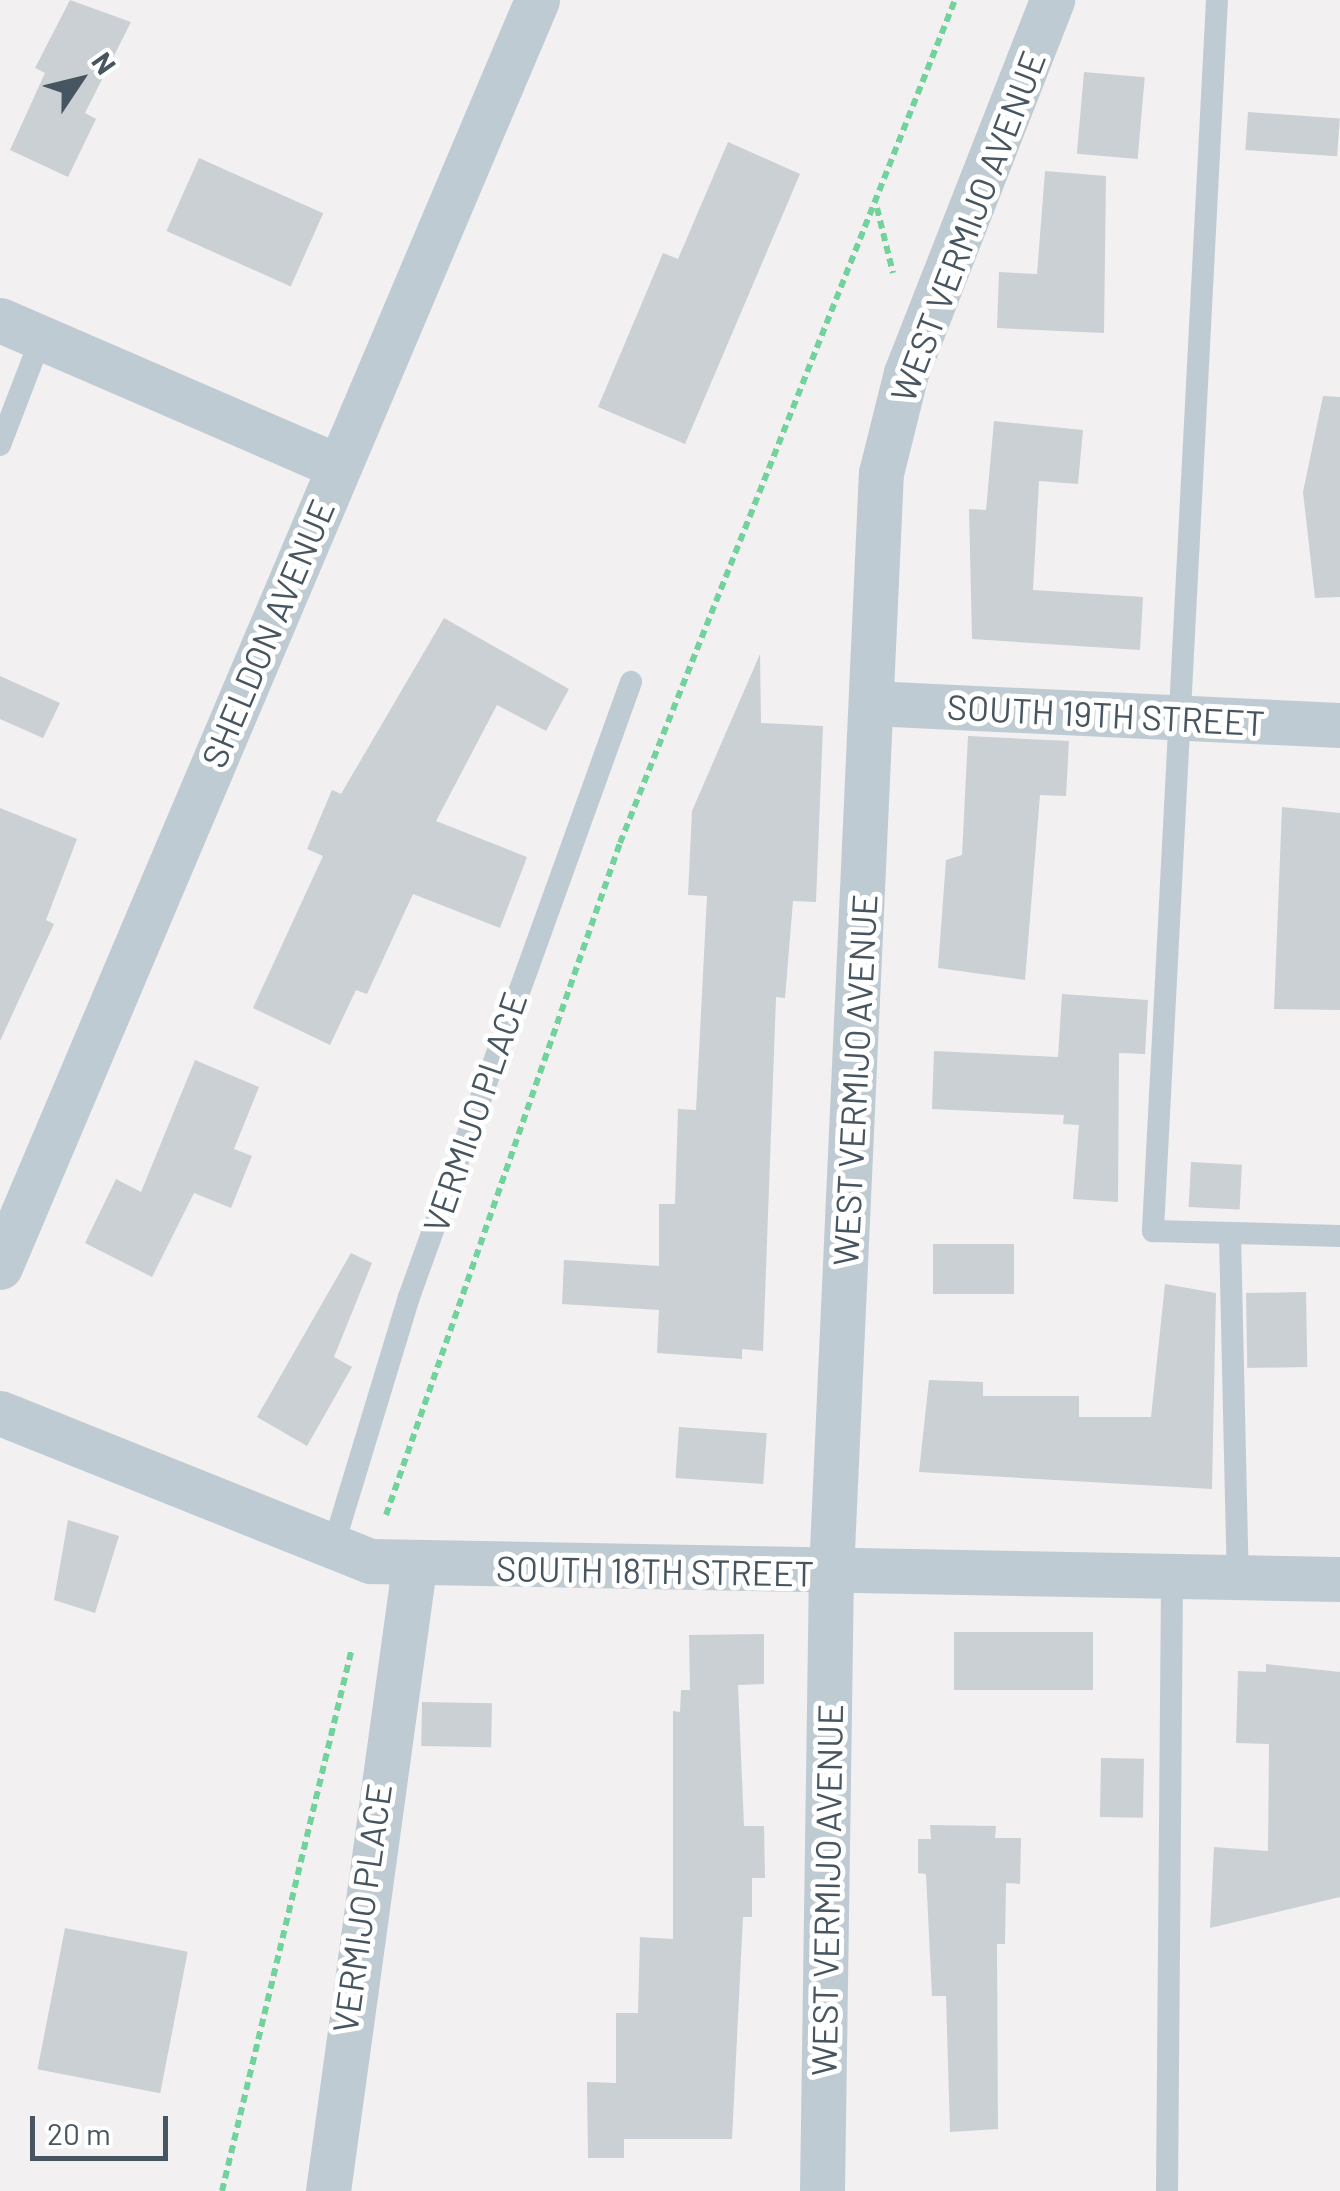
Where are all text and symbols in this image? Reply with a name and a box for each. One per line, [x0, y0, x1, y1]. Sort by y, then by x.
north arrow [30, 30, 130, 130]
text: N [85, 45, 124, 80]
street label: WEST VERMIJO AVENUE [881, 45, 1053, 407]
street label: SHELDON AVENUE [192, 493, 342, 773]
street label: SOUTH 19TH STREET [946, 685, 1266, 743]
street label: WEST VERMIJO AVENUE [823, 893, 885, 1267]
street label: VERMIJO PLACE [413, 986, 535, 1238]
street label: SOUTH 18TH STREET [496, 1546, 814, 1594]
street label: WEST VERMIJO AVENUE [802, 1704, 850, 2076]
street label: VERMIJO PLACE [323, 1781, 399, 2035]
scale bar [35, 2096, 172, 2158]
text: 20 m [47, 2115, 111, 2151]

